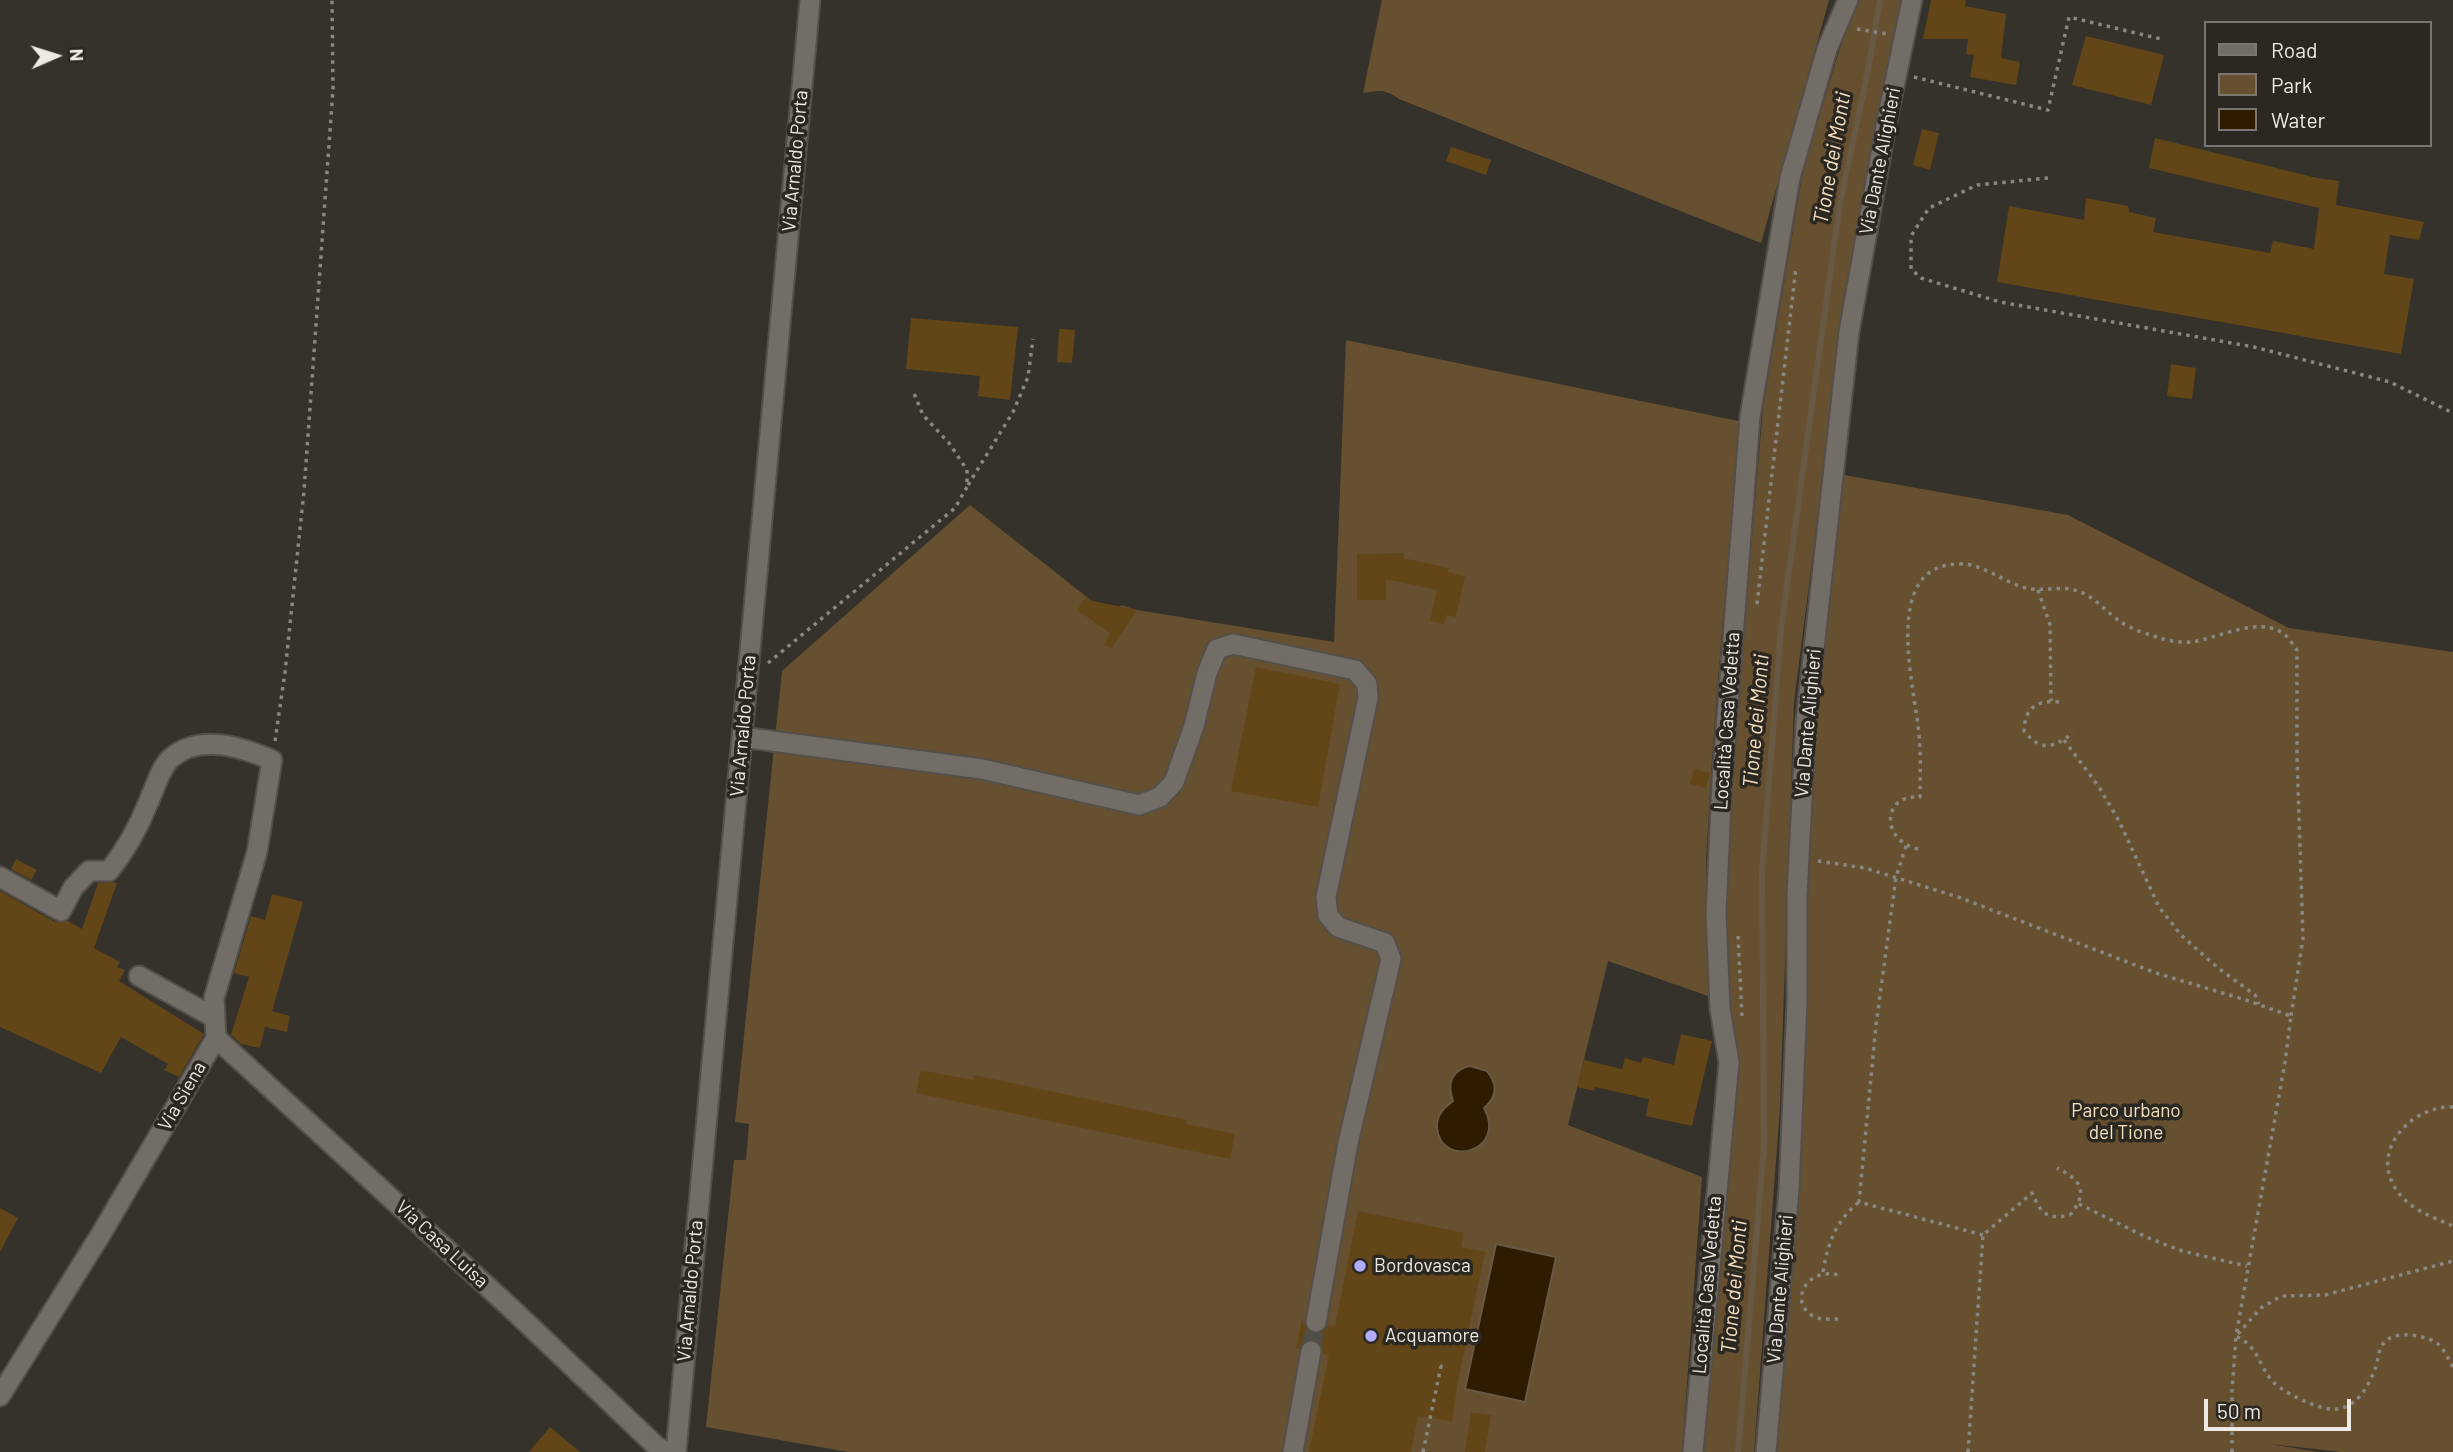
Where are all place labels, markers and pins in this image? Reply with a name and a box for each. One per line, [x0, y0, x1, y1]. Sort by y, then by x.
place label: Bordovasca [1374, 1255, 1471, 1277]
marker: Bordovasca [1352, 1258, 1368, 1274]
place label: Acquamore [1385, 1325, 1479, 1347]
marker: Acquamore [1363, 1328, 1379, 1344]

